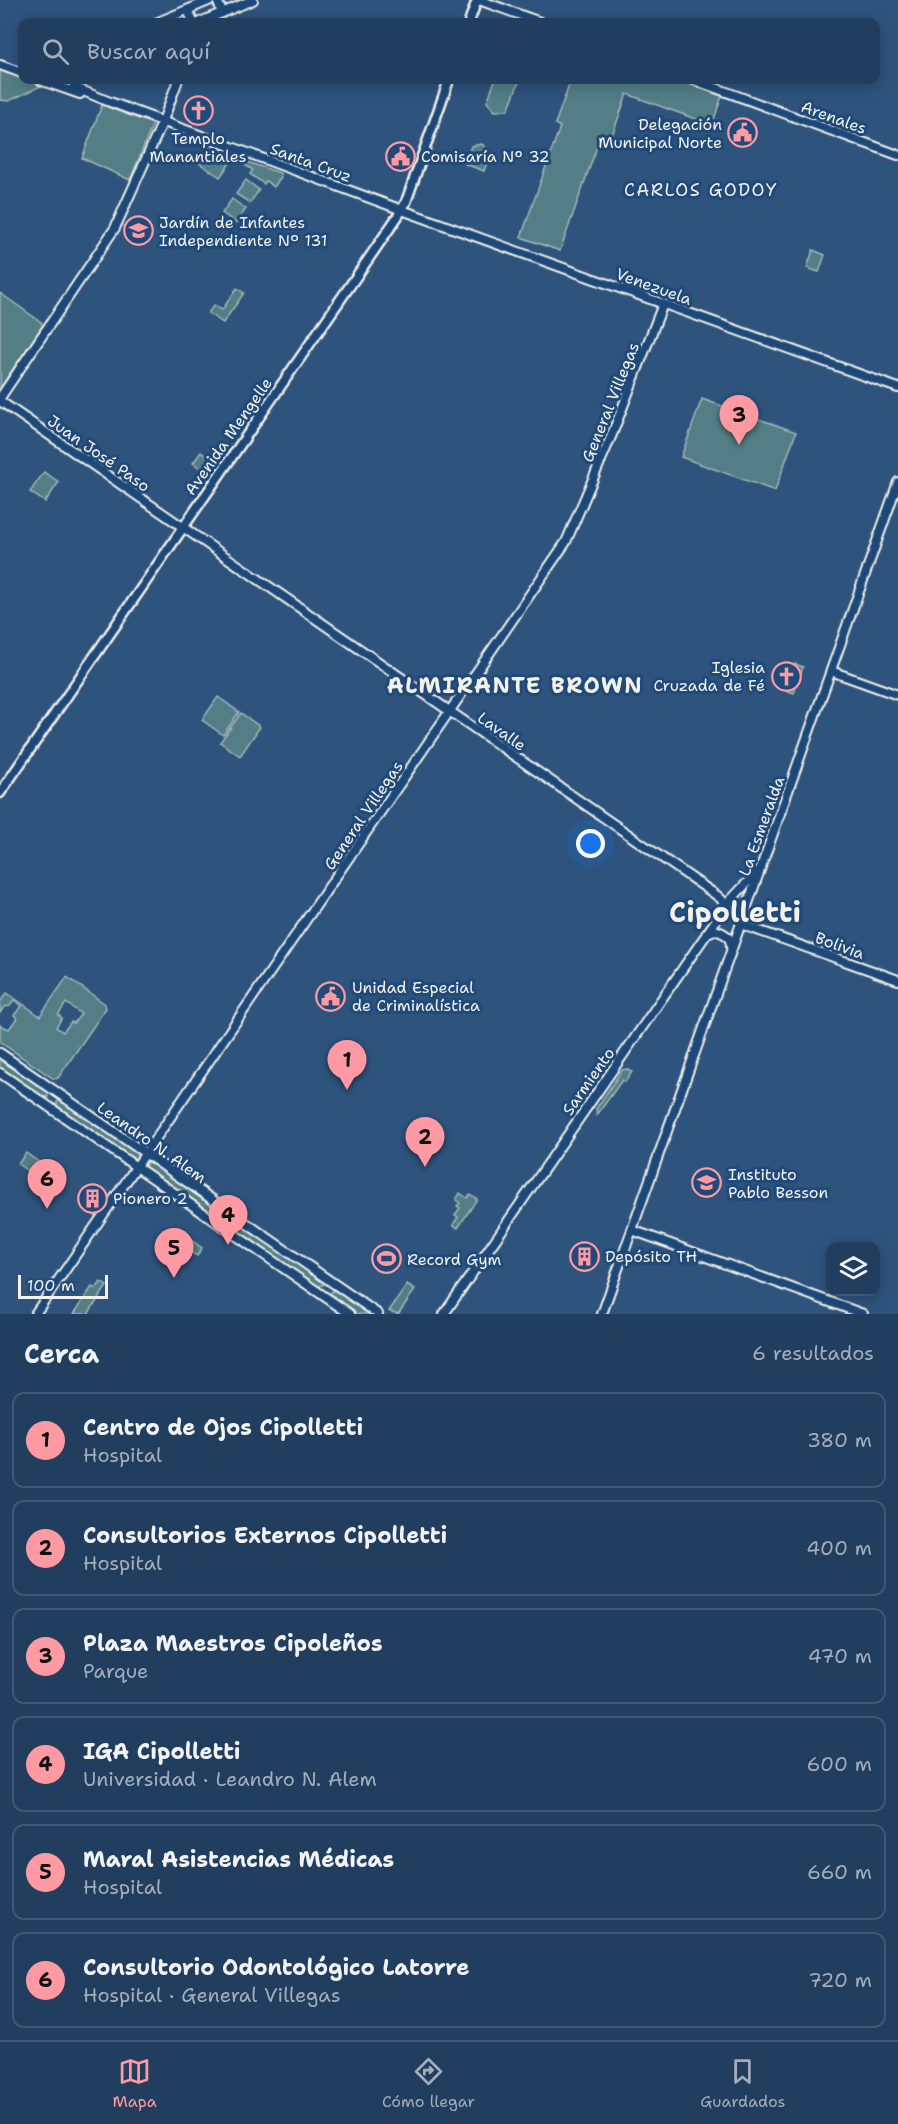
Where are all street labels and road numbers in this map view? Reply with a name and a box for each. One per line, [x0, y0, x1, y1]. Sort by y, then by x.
street label: Arenales [798, 96, 869, 139]
street label: Santa Cruz [267, 138, 354, 187]
street label: Venezuela [613, 263, 695, 310]
street label: General Villegas [577, 339, 644, 465]
street label: Avenida Mengelle [180, 373, 277, 499]
street label: Juan José Paso [43, 410, 154, 497]
street label: Lavalle [473, 707, 530, 756]
street label: General Villegas [319, 757, 408, 874]
street label: La Esmeralda [734, 773, 789, 879]
street label: Bolivia [812, 927, 867, 964]
street label: Sarmiento [557, 1043, 619, 1119]
street label: Leandro N. Alem [93, 1097, 211, 1188]

